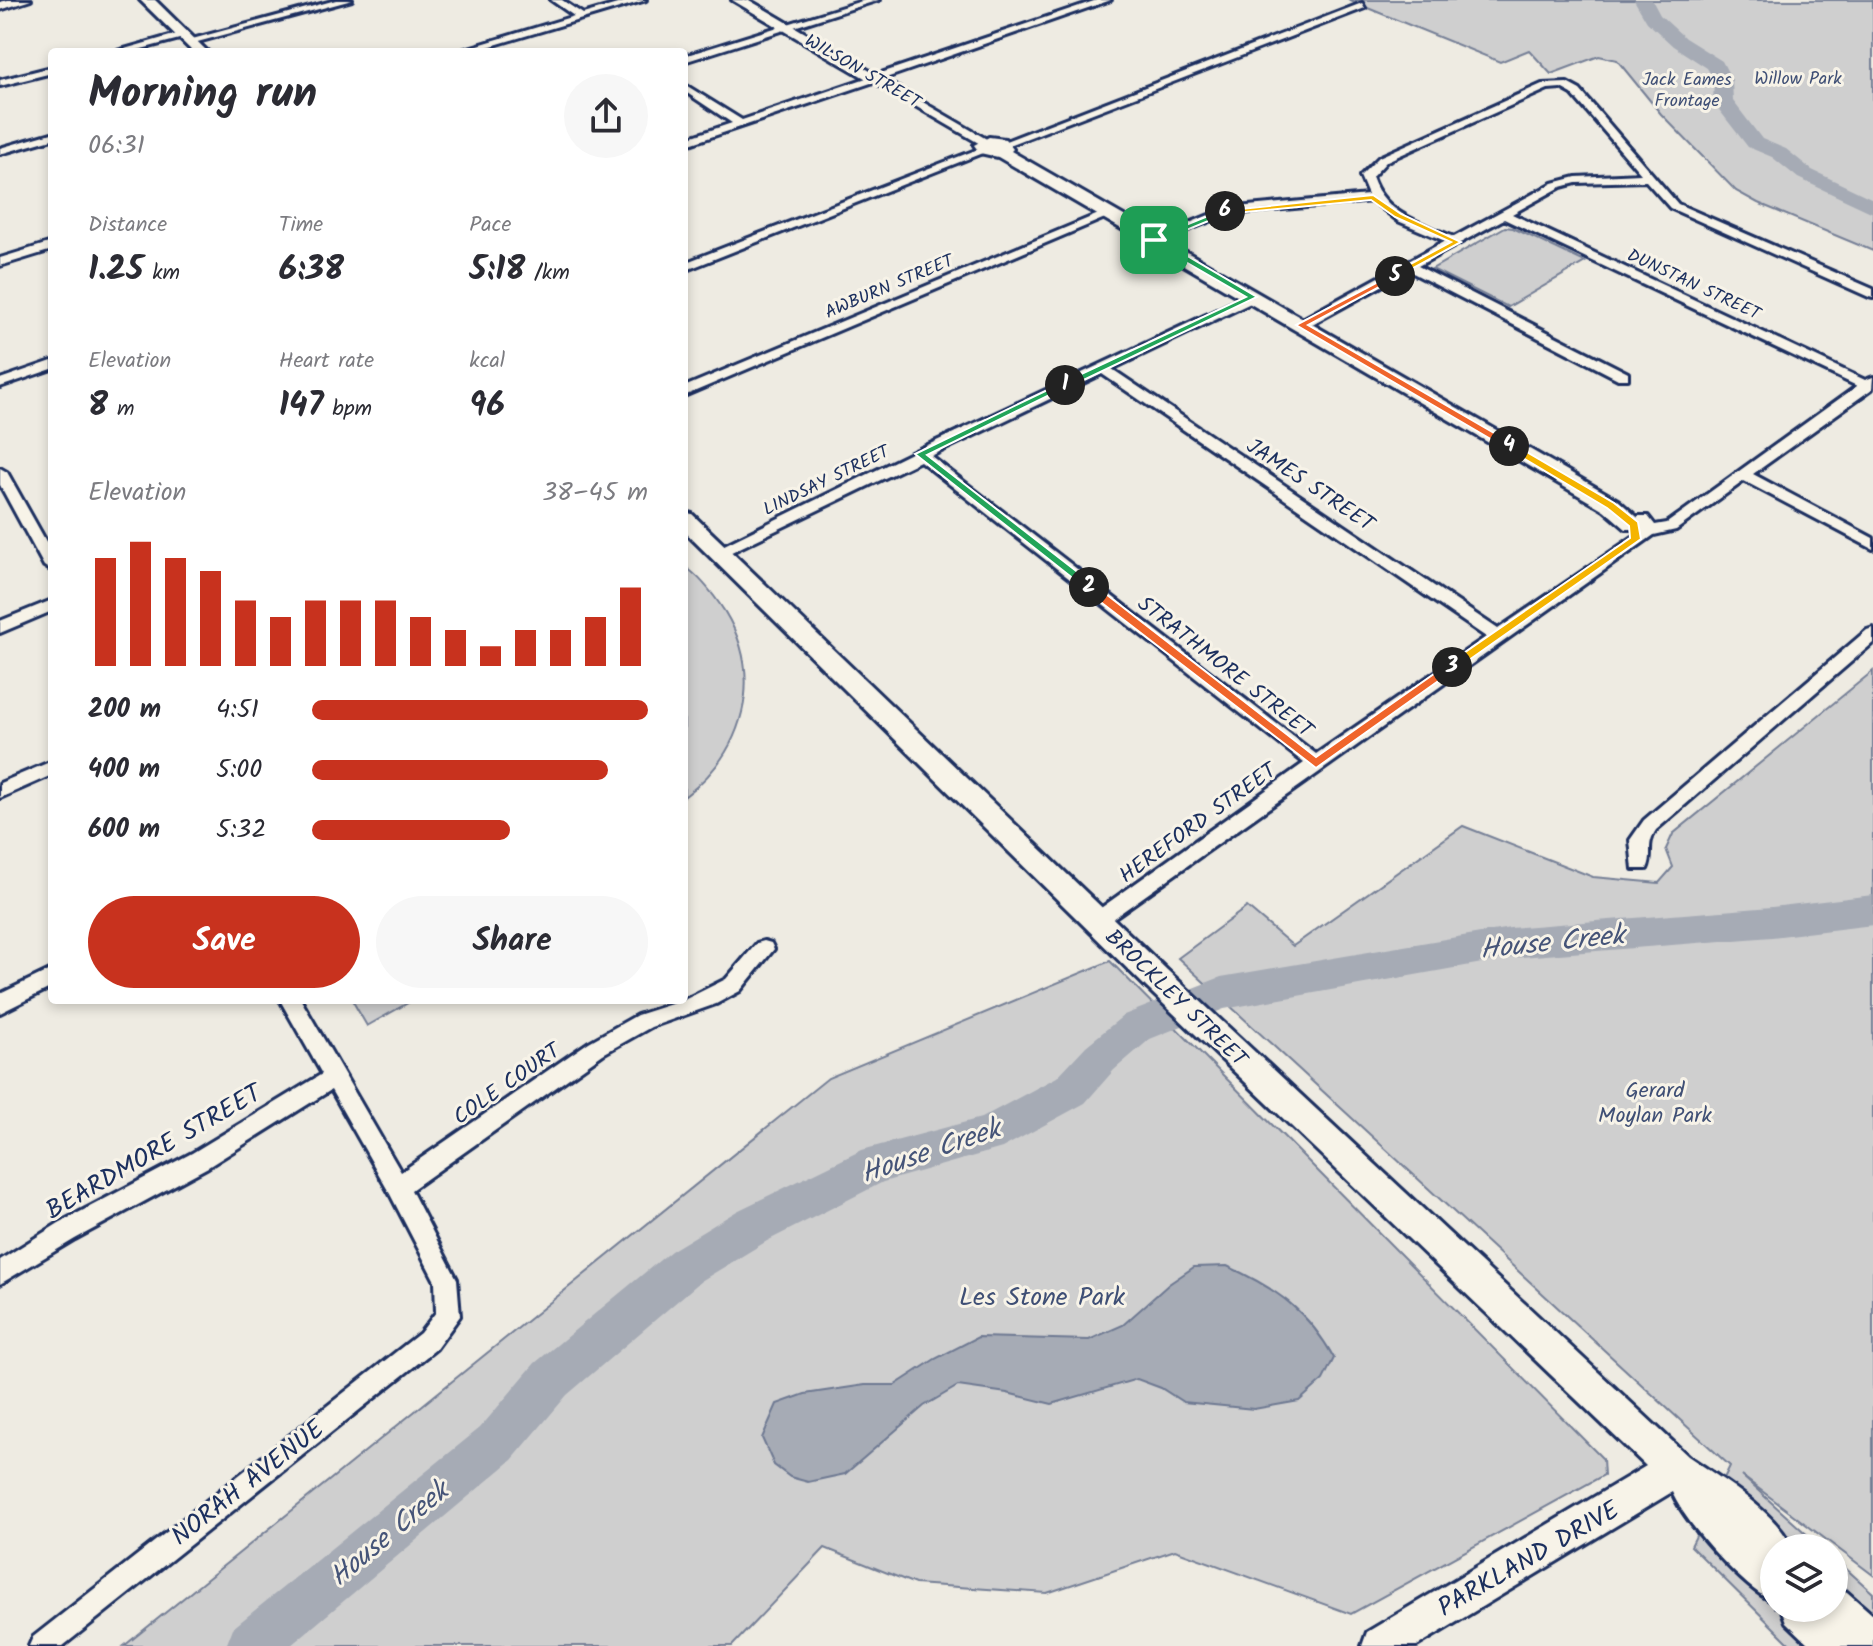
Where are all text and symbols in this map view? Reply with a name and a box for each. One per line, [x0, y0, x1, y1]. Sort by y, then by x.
street label: WILSON STREET [799, 27, 927, 118]
text: Morning run [88, 60, 317, 130]
park label: Willow Park [1754, 65, 1842, 94]
park label: Jack Eames Frontage [1642, 66, 1732, 116]
button: share [564, 74, 648, 158]
text: 06:31 [88, 125, 145, 167]
pin: 6 [1205, 191, 1245, 231]
text: 6 [1219, 193, 1231, 228]
pin [1120, 206, 1188, 274]
text: Distance [88, 208, 167, 243]
text: Time [279, 208, 323, 243]
text: Pace [469, 208, 511, 243]
icon: arrive [1132, 218, 1176, 262]
street label: DUNSTAN STREET [1622, 242, 1766, 330]
text: 1.25 [88, 243, 143, 297]
text: 6:38 [279, 243, 344, 297]
text: 5:18 [469, 243, 525, 297]
street label: AWBURN STREET [821, 247, 960, 328]
text: km [143, 256, 180, 291]
text: /km [525, 256, 570, 291]
pin: 5 [1375, 256, 1415, 296]
text: 5 [1389, 258, 1401, 293]
text: Elevation [88, 344, 171, 379]
text: Heart rate [279, 344, 374, 379]
text: kcal [469, 344, 505, 379]
pin: 1 [1045, 365, 1085, 405]
text: 1 [1062, 367, 1068, 402]
text: 8 [88, 379, 108, 433]
text: 147 [279, 379, 324, 433]
text: 96 [469, 379, 505, 433]
text: m [108, 392, 134, 427]
text: bpm [324, 392, 372, 427]
pin: 4 [1489, 426, 1529, 466]
text: 4 [1503, 428, 1515, 463]
street label: JAMES STREET [1238, 430, 1383, 543]
street label: LINDSAY STREET [758, 438, 896, 525]
text: Elevation [88, 472, 186, 514]
text: 38–45 m [542, 472, 648, 514]
pin: 2 [1069, 567, 1109, 607]
text: 2 [1083, 569, 1095, 604]
street label: STRATHMORE STREET [1129, 588, 1322, 749]
pin: 3 [1432, 647, 1472, 687]
text: 3 [1446, 649, 1458, 684]
text: 200 m [88, 689, 161, 731]
text: 4:51 [216, 689, 259, 731]
text: 400 m [88, 749, 160, 791]
text: 5:00 [216, 749, 262, 791]
street label: HEREFORD STREET [1112, 753, 1287, 893]
text: 600 m [88, 809, 160, 851]
text: 5:32 [216, 809, 266, 851]
button: Save [88, 896, 360, 988]
button: Share [376, 896, 648, 988]
water label: House Creek [1478, 913, 1631, 973]
street label: BROCKLEY STREET [1096, 921, 1256, 1078]
street label: COLE COURT [446, 1034, 570, 1135]
street label: BEARDMORE STREET [38, 1072, 272, 1232]
park label: Gerard Moylan Park [1598, 1074, 1713, 1134]
water label: House Creek [855, 1106, 1010, 1197]
park label: Les Stone Park [959, 1277, 1126, 1319]
street label: NORAH AVENUE [162, 1409, 335, 1557]
water label: House Creek [320, 1469, 463, 1599]
street label: PARKLAND DRIVE [1430, 1490, 1629, 1629]
map controls [1760, 1534, 1848, 1622]
button: layers [1760, 1534, 1848, 1622]

